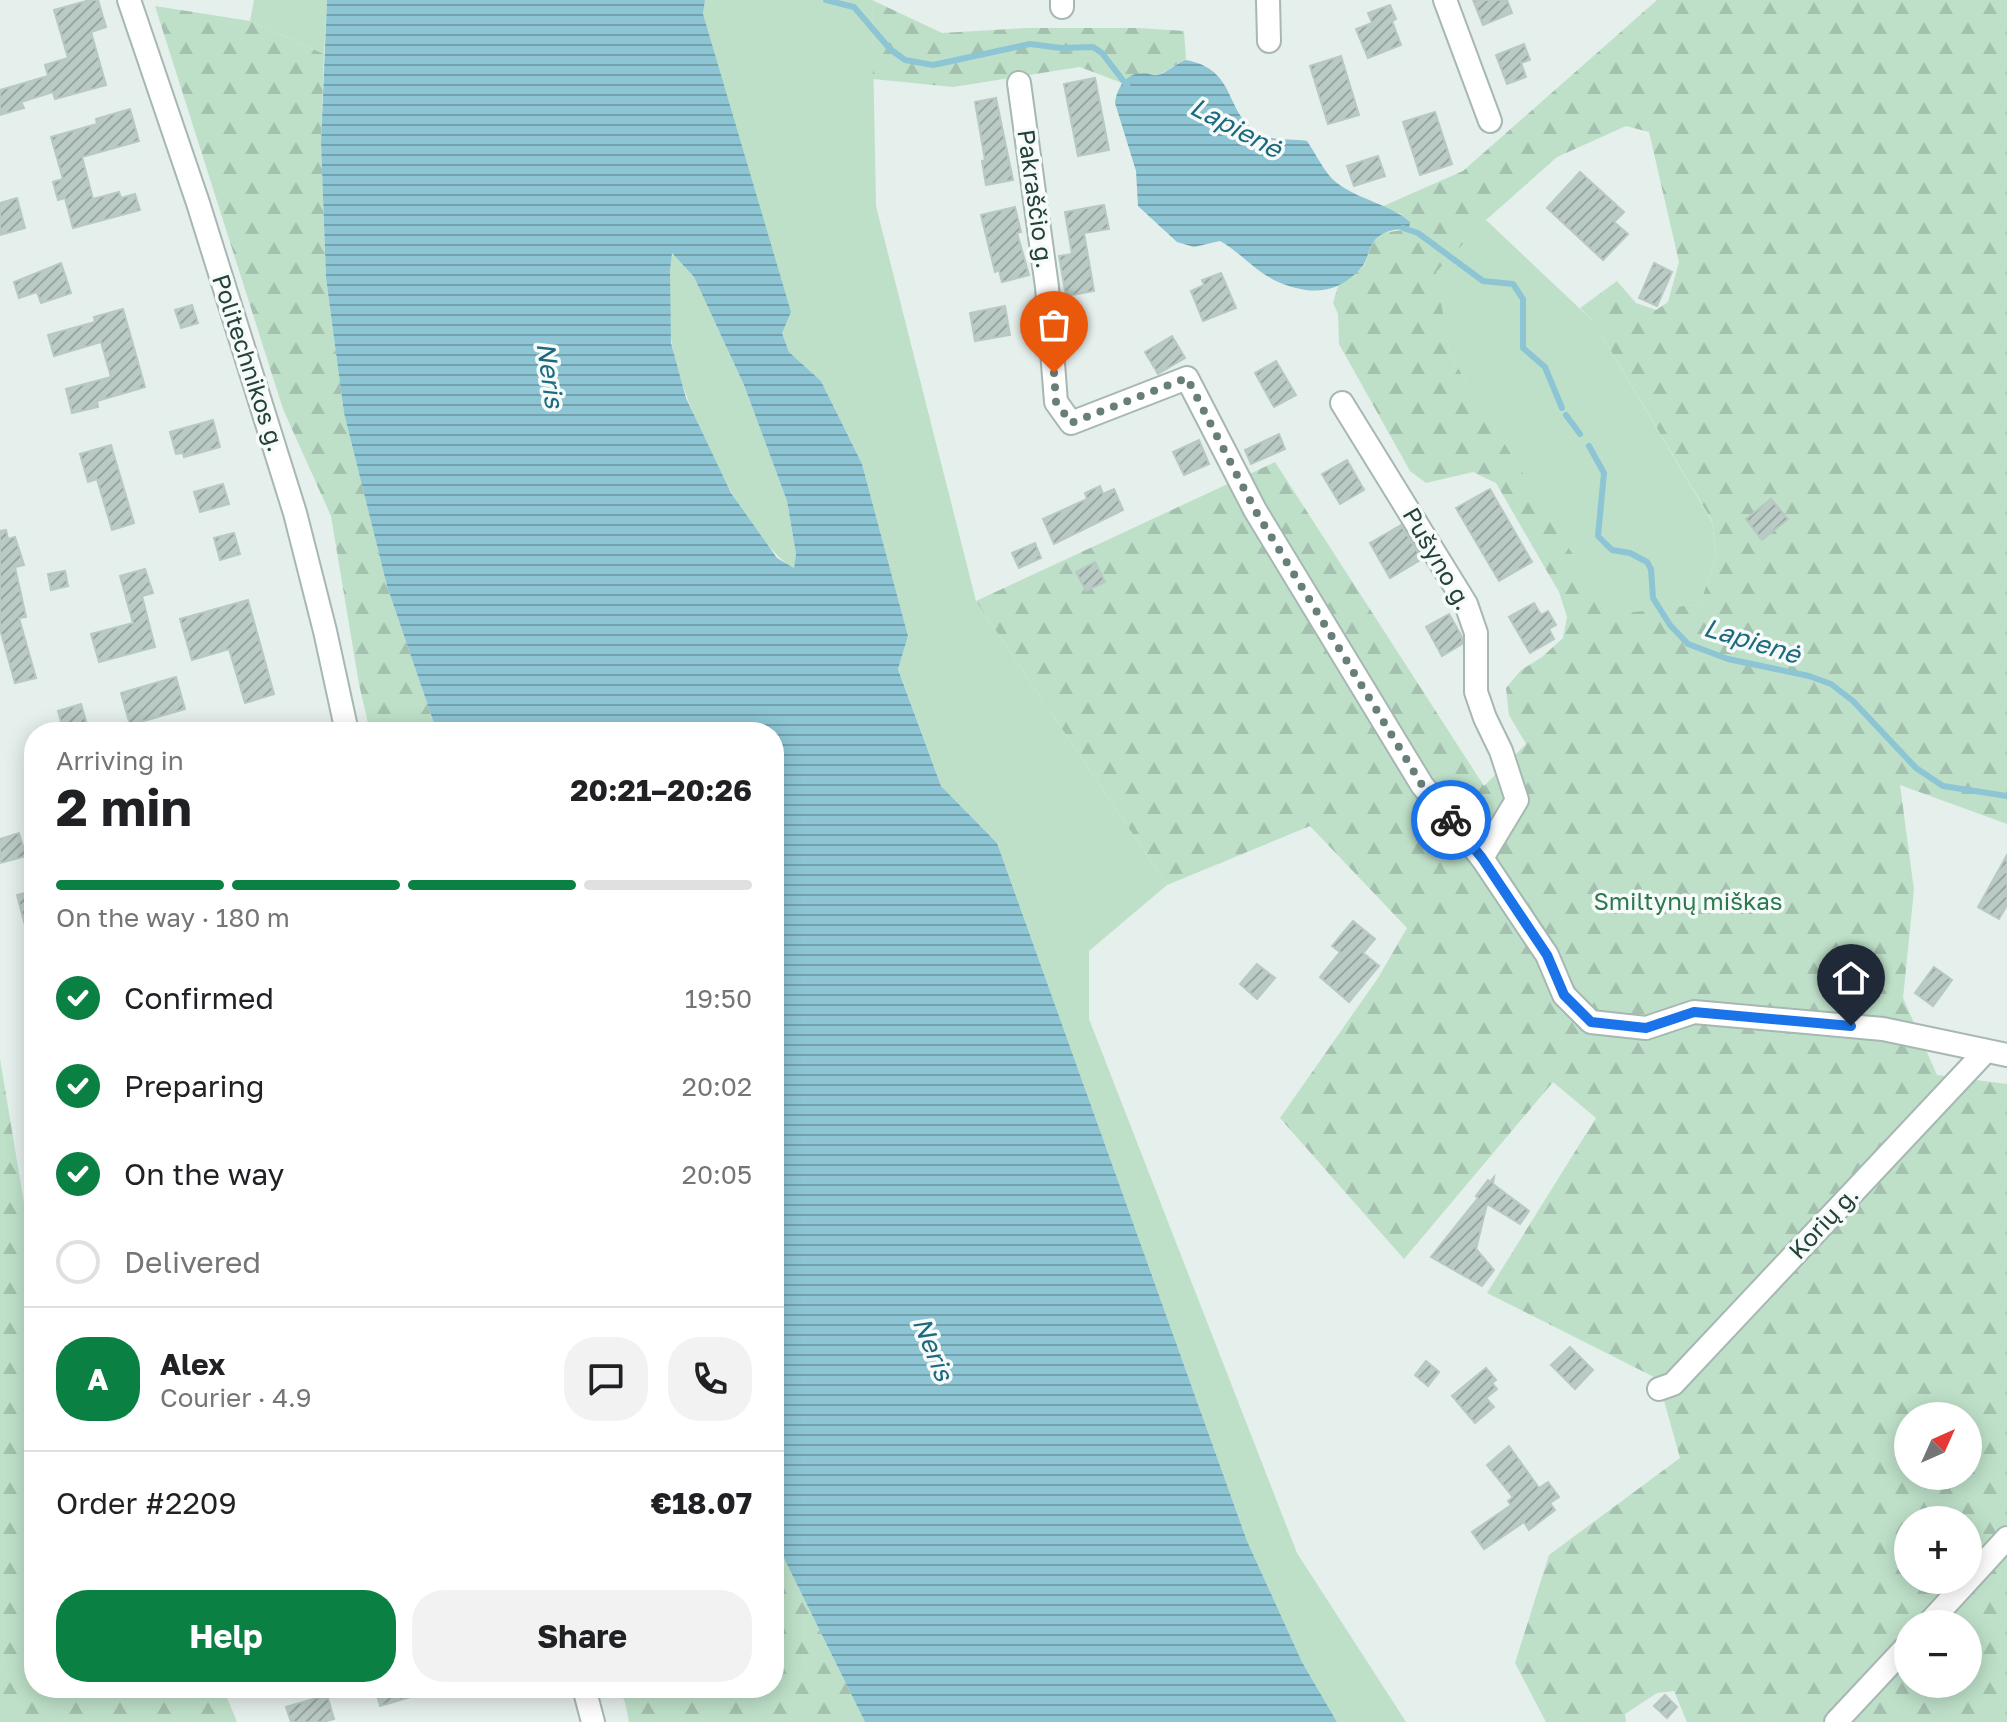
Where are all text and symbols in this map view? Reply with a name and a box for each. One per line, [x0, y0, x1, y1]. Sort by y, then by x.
water label: Lapienė [1185, 91, 1289, 165]
street label: Pakraščio g. [1012, 128, 1061, 270]
street label: Politechnikos g. [207, 270, 292, 455]
pin [1020, 291, 1088, 373]
icon: bag [1032, 303, 1076, 347]
water label: Neris [531, 340, 571, 411]
street label: Pušyno g. [1397, 502, 1479, 615]
water label: Lapienė [1700, 611, 1806, 670]
text: Arriving in [56, 745, 184, 776]
text: 20:21–20:26 [570, 772, 752, 808]
text: 2 min [56, 775, 192, 837]
courier [1411, 780, 1491, 860]
icon: bike [1429, 798, 1473, 842]
park label: Smiltynų miškas [1593, 886, 1783, 915]
text: On the way · 180 m [56, 902, 290, 933]
pin [1817, 944, 1885, 1026]
icon: home [1829, 956, 1873, 1000]
icon: check [56, 976, 100, 1020]
text: Confirmed [124, 980, 274, 1016]
text: 19:50 [685, 983, 752, 1014]
icon: check [56, 1064, 100, 1108]
text: Preparing [124, 1068, 265, 1104]
text: 20:02 [682, 1071, 752, 1102]
icon: check [56, 1152, 100, 1196]
text: On the way [124, 1156, 284, 1192]
text: 20:05 [682, 1159, 752, 1190]
street label: Korių g. [1782, 1180, 1864, 1264]
text: Delivered [124, 1244, 261, 1280]
water label: Neris [907, 1313, 961, 1386]
button: chat [564, 1337, 648, 1421]
button: phone [668, 1337, 752, 1421]
text: Alex [160, 1346, 225, 1382]
text: A [87, 1361, 109, 1397]
text: Courier · 4.9 [160, 1382, 312, 1413]
north arrow [1894, 1402, 1982, 1490]
map controls [1894, 1402, 1982, 1698]
text: Order #2209 [56, 1485, 237, 1521]
text: €18.07 [651, 1485, 752, 1521]
button: + [1894, 1506, 1982, 1594]
button: Help [56, 1590, 396, 1682]
button: Share [412, 1590, 752, 1682]
button: − [1894, 1610, 1982, 1698]

